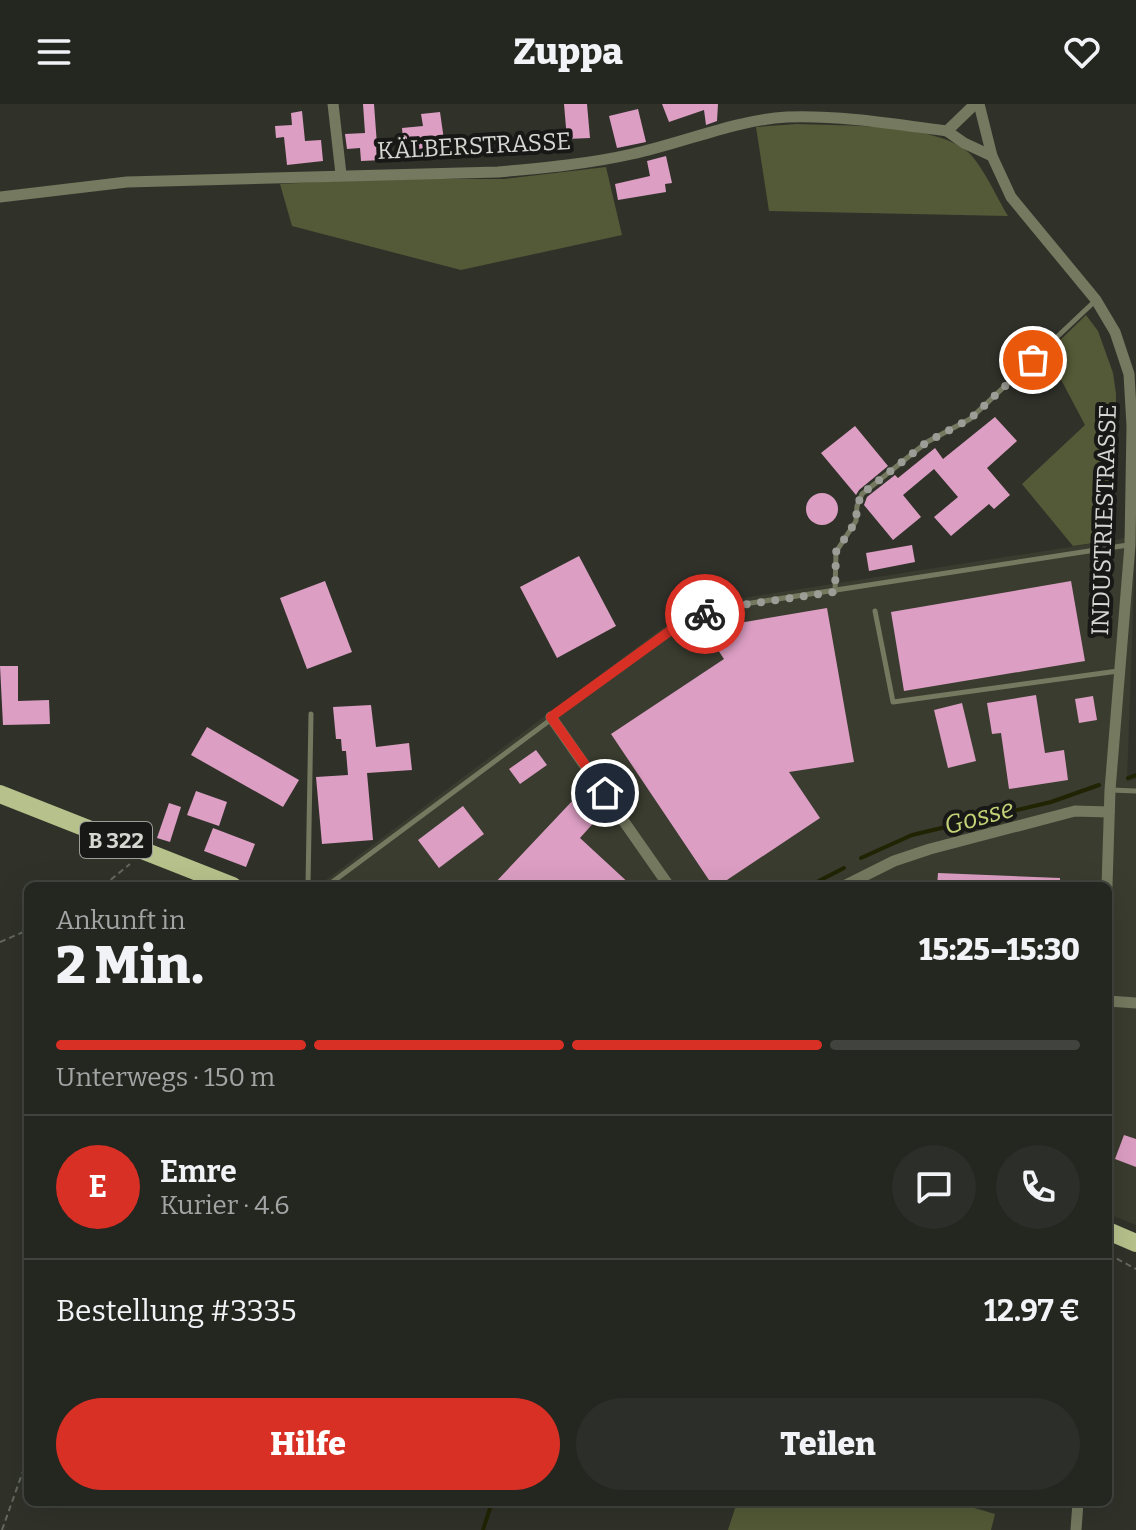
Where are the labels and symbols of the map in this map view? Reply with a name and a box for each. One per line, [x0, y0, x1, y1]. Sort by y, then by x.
street label: KÄLBERSTRASSE [376, 127, 572, 165]
pin [999, 326, 1067, 394]
street label: INDUSTRIESTRASSE [1086, 404, 1122, 636]
courier [665, 574, 745, 654]
pin [571, 759, 639, 827]
water label: Gosse [941, 793, 1017, 841]
road number: B 322 [80, 822, 152, 858]

